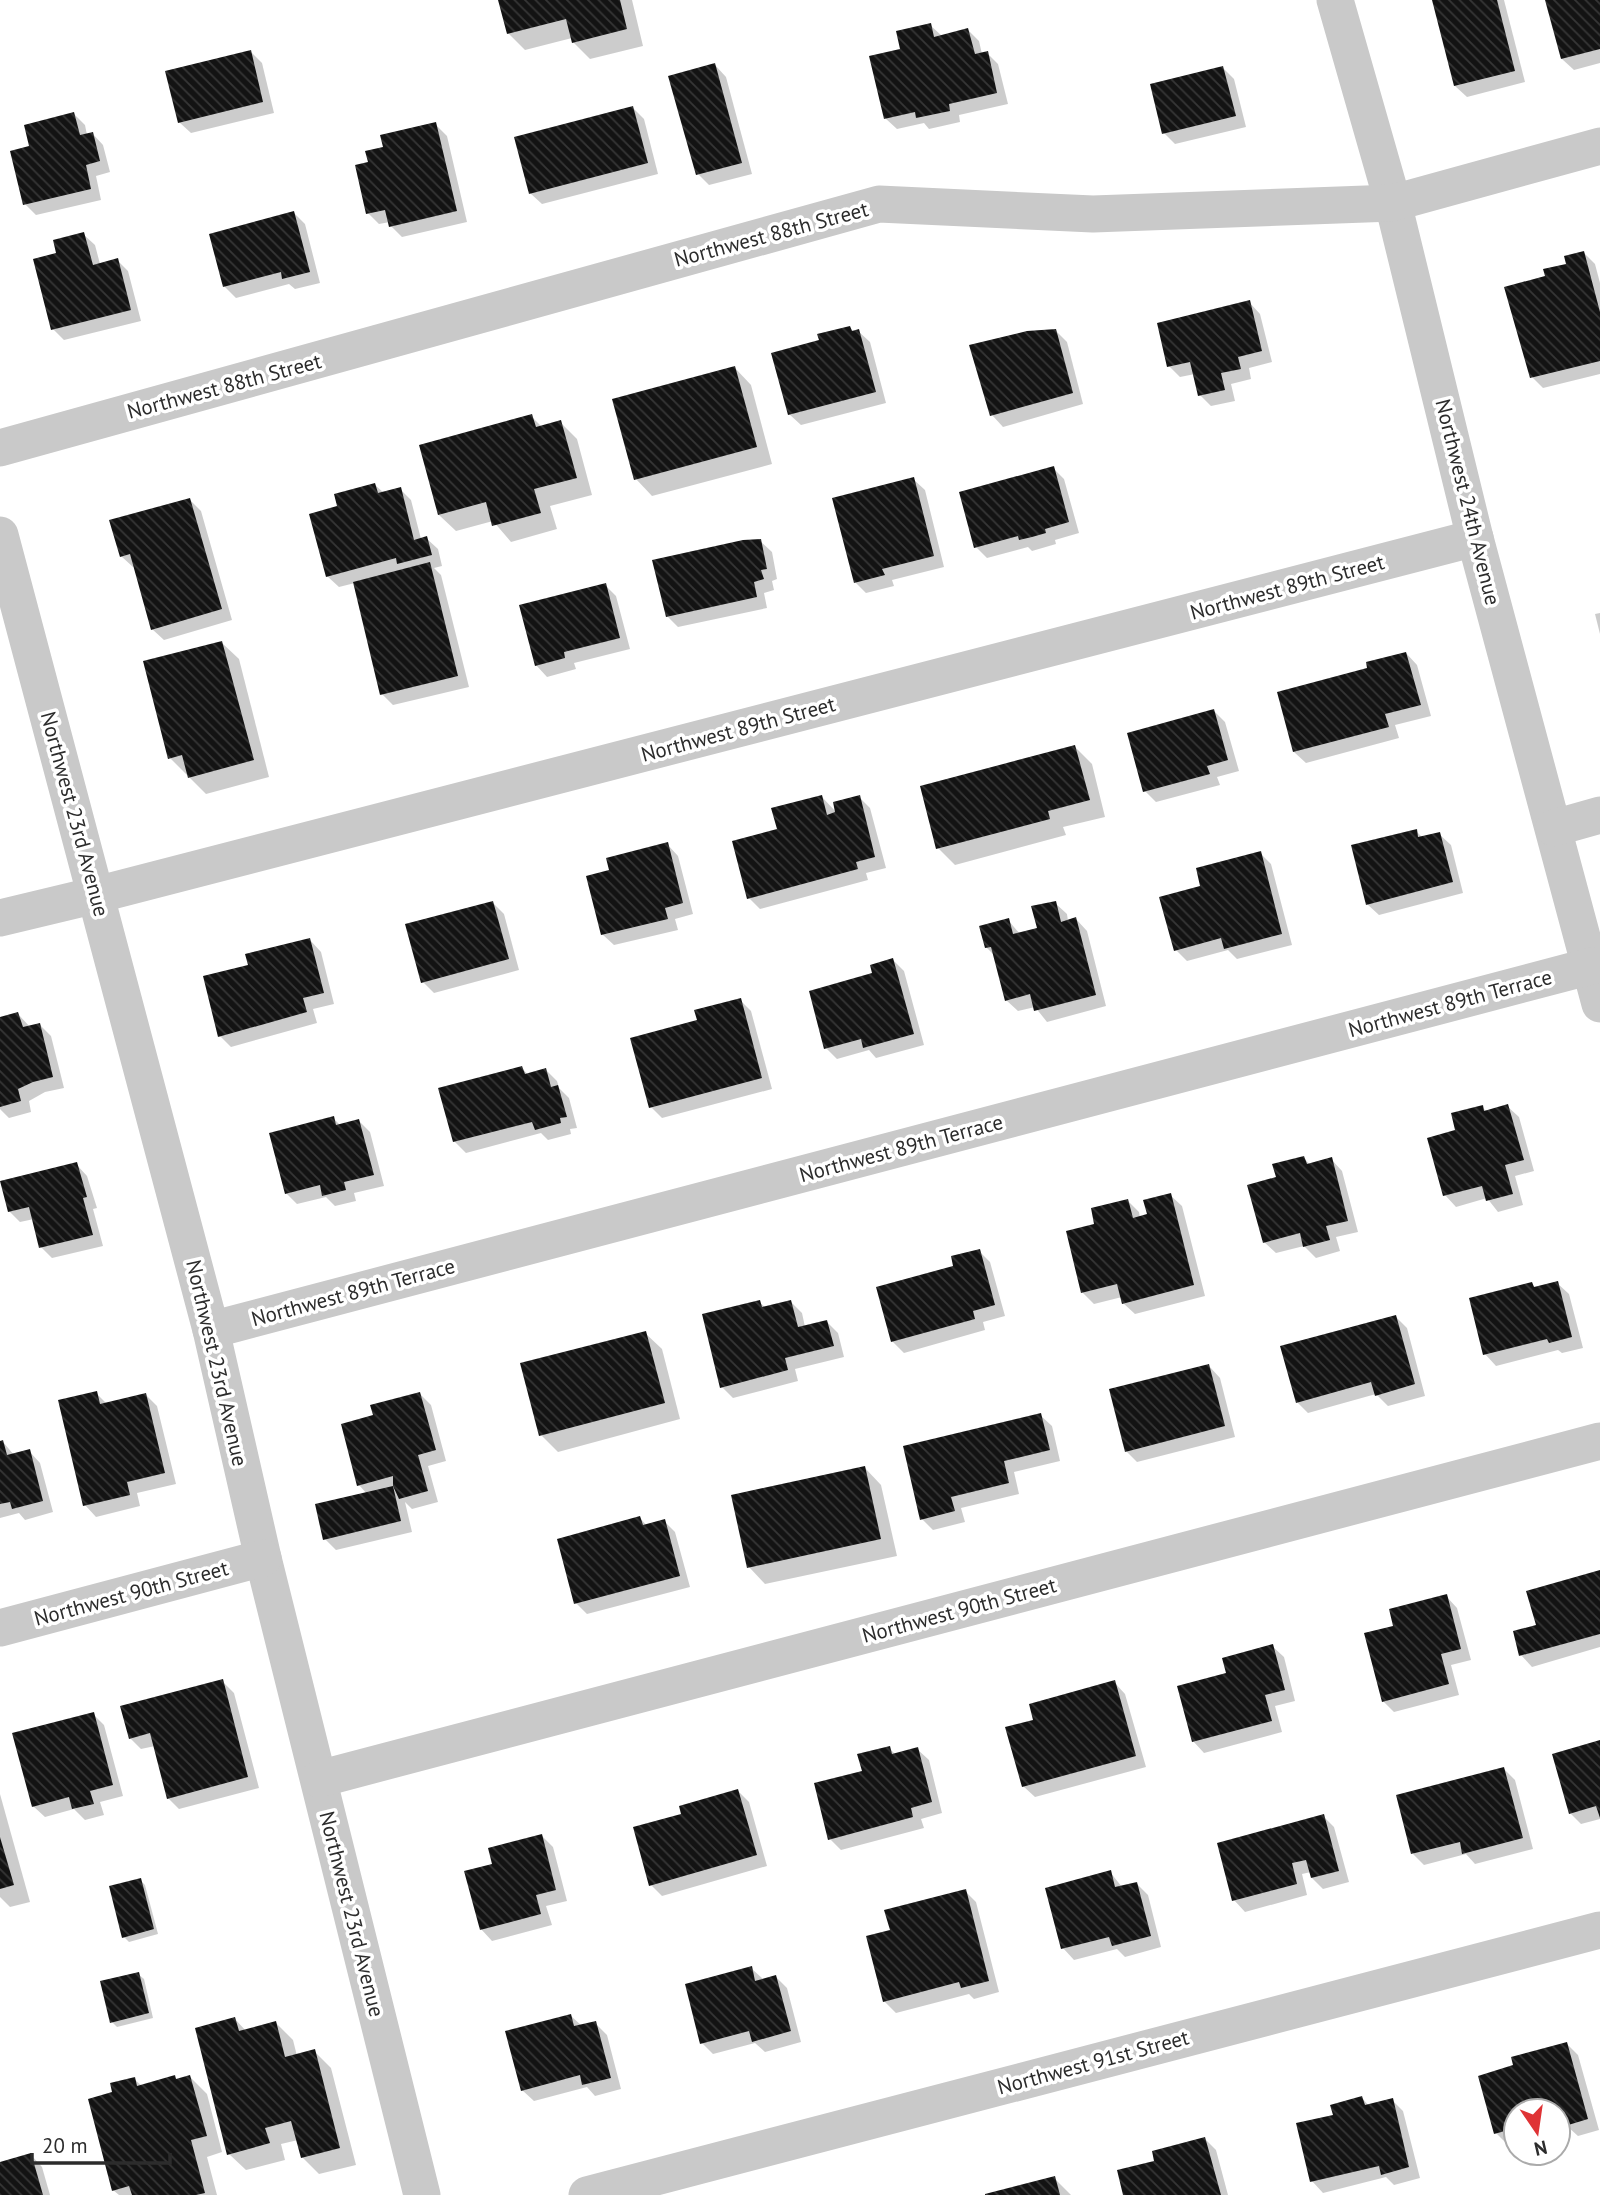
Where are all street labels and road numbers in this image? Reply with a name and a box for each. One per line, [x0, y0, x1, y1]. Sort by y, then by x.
street label: Northwest 88th Street [671, 195, 871, 273]
street label: Northwest 88th Street [124, 347, 324, 425]
street label: Northwest 24th Avenue [1429, 396, 1507, 608]
street label: Northwest 89th Street [1187, 548, 1387, 626]
street label: Northwest 89th Street [638, 690, 838, 768]
street label: Northwest 23rd Avenue [35, 709, 115, 919]
street label: Northwest 89th Terrace [1345, 963, 1555, 1043]
street label: Northwest 89th Terrace [796, 1108, 1006, 1188]
street label: Northwest 89th Terrace [248, 1252, 458, 1332]
street label: Northwest 23rd Avenue [180, 1257, 254, 1469]
street label: Northwest 90th Street [31, 1554, 231, 1632]
street label: Northwest 90th Street [859, 1571, 1059, 1649]
street label: Northwest 23rd Avenue [313, 1808, 391, 2020]
street label: Northwest 91st Street [994, 2023, 1192, 2101]

